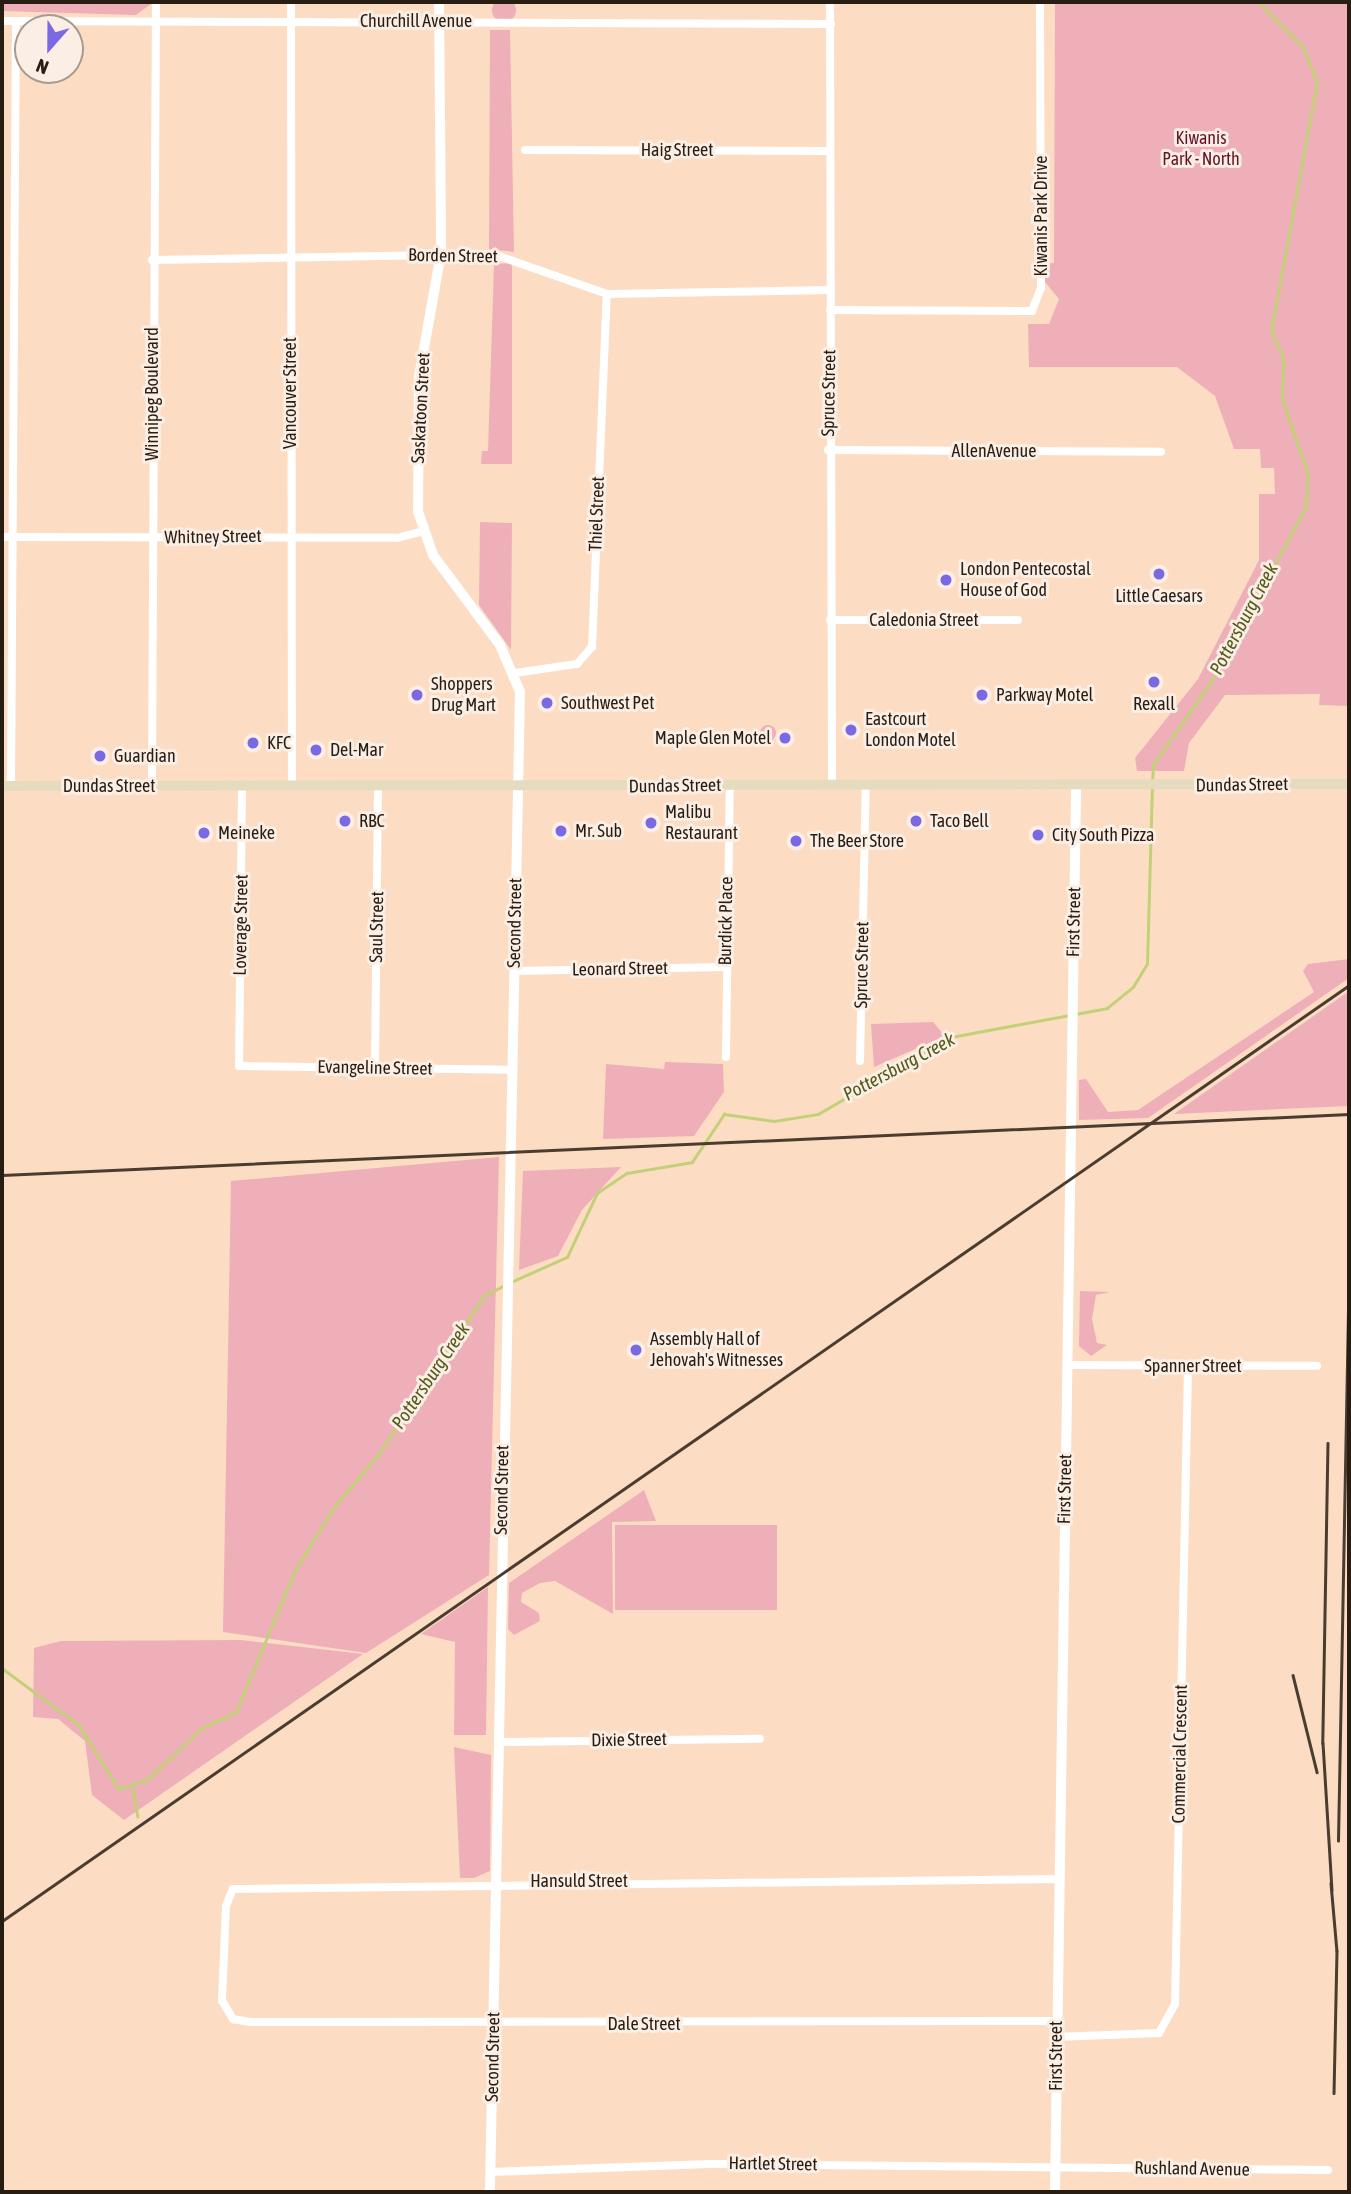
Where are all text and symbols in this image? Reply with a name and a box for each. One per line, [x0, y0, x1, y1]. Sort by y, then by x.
street label: Churchill Avenue [360, 10, 472, 32]
north arrow [14, 14, 84, 84]
text: N [33, 54, 51, 79]
park label: Kiwanis Park - North [1162, 128, 1240, 170]
street label: Haig Street [641, 139, 713, 161]
street label: Kiwanis Park Drive [1030, 155, 1052, 277]
street label: Borden Street [408, 244, 498, 268]
street label: Winnipeg Boulevard [141, 327, 163, 461]
street label: Vancouver Street [279, 337, 301, 449]
street label: Spruce Street [817, 349, 841, 437]
street label: Saskatoon Street [407, 352, 435, 464]
street label: AllenAvenue [952, 440, 1036, 462]
street label: Thiel Street [585, 476, 609, 552]
street label: Whitney Street [164, 525, 262, 549]
place label: London Pentecostal House of God [960, 559, 1091, 602]
water label: Pottersburg Creek [1205, 559, 1283, 679]
marker: Little Caesars [1151, 566, 1167, 582]
marker: London Pentecostal House of God [938, 572, 954, 588]
place label: Little Caesars [1115, 585, 1203, 607]
street label: Caledonia Street [869, 609, 979, 631]
place label: Shoppers Drug Mart [431, 674, 496, 716]
marker: Rexall [1146, 674, 1162, 690]
place label: Parkway Motel [996, 684, 1093, 706]
marker: Shoppers Drug Mart [409, 687, 425, 703]
marker: Parkway Motel [974, 687, 990, 703]
place label: Southwest Pet [561, 692, 654, 714]
place label: Rexall [1133, 693, 1175, 715]
marker: Southwest Pet [539, 695, 555, 711]
place label: Eastcourt London Motel [865, 709, 956, 752]
marker: Eastcourt London Motel [843, 722, 859, 738]
place label: Maple Glen Motel [655, 727, 771, 749]
marker: Maple Glen Motel [777, 730, 793, 746]
place label: KFC [267, 732, 291, 754]
marker: KFC [245, 735, 261, 751]
place label: Del-Mar [330, 739, 383, 761]
marker: Del-Mar [308, 742, 324, 758]
place label: Guardian [114, 745, 176, 767]
marker: Guardian [92, 748, 108, 764]
street label: Dundas Street [1195, 773, 1289, 797]
street label: Dundas Street [628, 774, 722, 798]
street label: Dundas Street [63, 775, 155, 797]
place label: Malibu Restaurant [665, 802, 738, 844]
place label: RBC [359, 810, 385, 832]
place label: Taco Bell [930, 810, 989, 832]
marker: RBC [337, 813, 353, 829]
marker: Taco Bell [908, 813, 924, 829]
marker: Malibu Restaurant [643, 815, 659, 831]
place label: Mr. Sub [575, 820, 622, 842]
place label: Meineke [218, 822, 275, 844]
marker: Mr. Sub [553, 823, 569, 839]
place label: City South Pizza [1052, 824, 1154, 846]
marker: Meineke [196, 825, 212, 841]
marker: City South Pizza [1030, 827, 1046, 843]
place label: The Beer Store [810, 830, 904, 852]
marker: The Beer Store [788, 833, 804, 849]
street label: Loverage Street [229, 874, 253, 976]
street label: Burdick Place [714, 876, 738, 966]
street label: Second Street [503, 878, 527, 968]
street label: First Street [1063, 887, 1085, 957]
street label: Saul Street [366, 891, 388, 963]
street label: Spruce Street [850, 921, 874, 1009]
street label: Leonard Street [572, 957, 668, 981]
water label: Pottersburg Creek [839, 1028, 959, 1106]
street label: Evangeline Street [317, 1056, 433, 1080]
water label: Pottersburg Creek [387, 1319, 475, 1433]
place label: Assembly Hall of Jehovah's Witnesses [650, 1329, 783, 1372]
marker: Assembly Hall of Jehovah's Witnesses [628, 1342, 644, 1358]
street label: Spanner Street [1144, 1355, 1242, 1377]
street label: Second Street [490, 1445, 514, 1535]
street label: First Street [1054, 1454, 1076, 1524]
street label: Commercial Crescent [1168, 1684, 1192, 1824]
street label: Dixie Street [591, 1729, 667, 1751]
street label: Hansuld Street [530, 1870, 628, 1892]
street label: Second Street [481, 2012, 505, 2102]
street label: Dale Street [607, 2013, 681, 2035]
street label: First Street [1045, 2021, 1067, 2091]
street label: Hartlet Street [728, 2152, 818, 2176]
street label: Rushland Avenue [1134, 2157, 1250, 2181]

